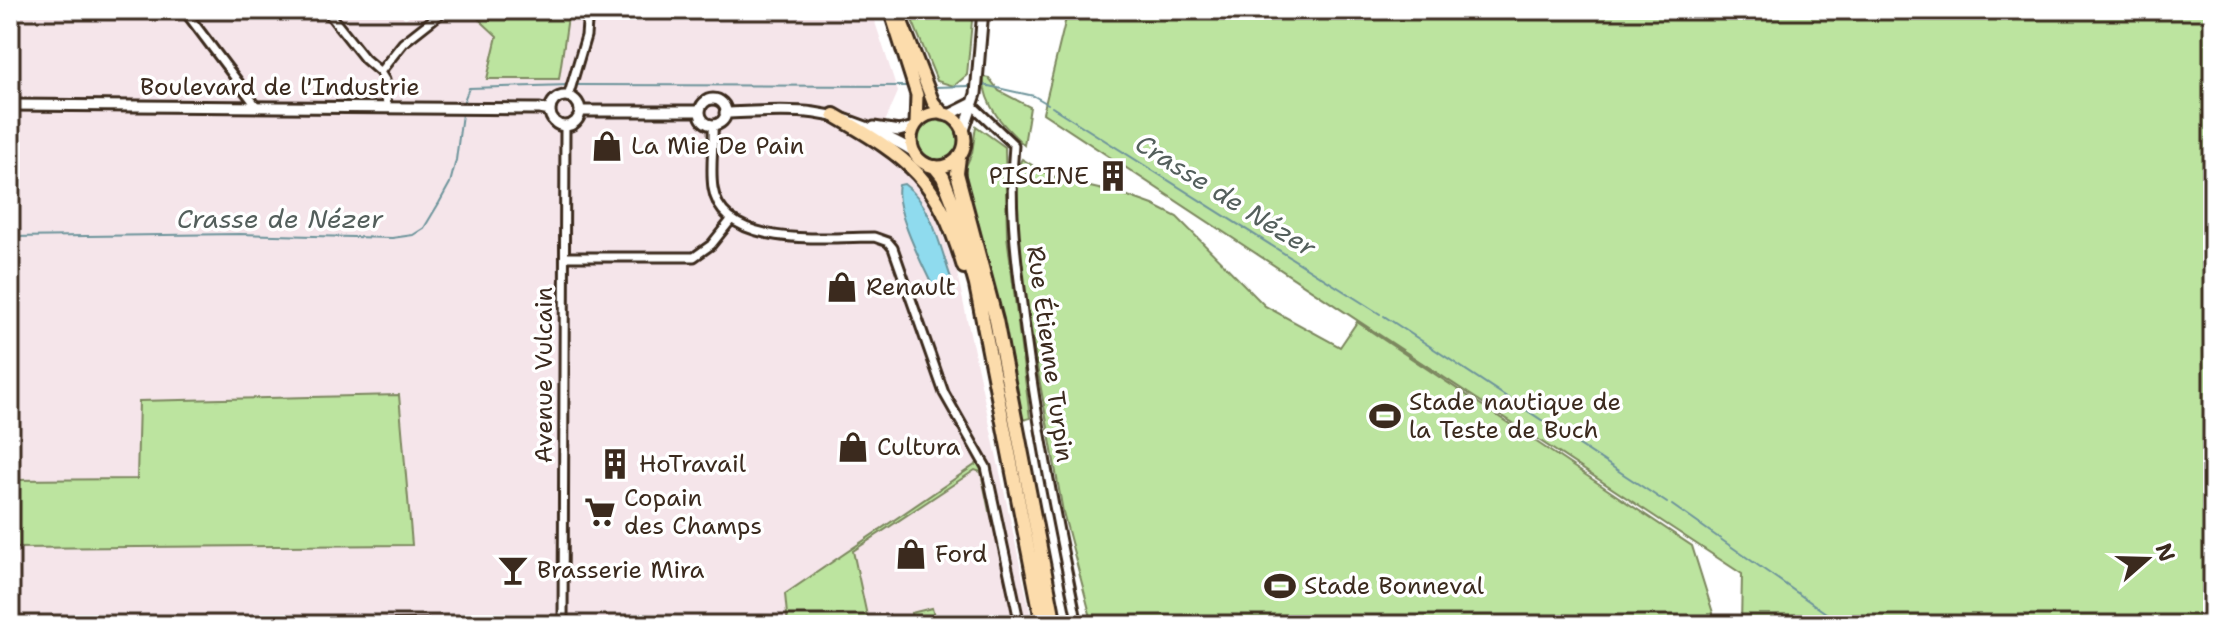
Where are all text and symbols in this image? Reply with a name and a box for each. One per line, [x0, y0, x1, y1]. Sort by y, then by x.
street label: Boulevard de l'Industrie [140, 71, 420, 103]
water label: Crasse de Nézer [1129, 125, 1324, 265]
shop icon: La Mie De Pain [590, 129, 624, 163]
place label: La Mie De Pain [631, 130, 804, 162]
building icon: PISCINE [1096, 159, 1130, 193]
place label: PISCINE [989, 160, 1089, 192]
water label: Crasse de Nézer [177, 201, 384, 236]
street label: Rue Étienne Turpin [1019, 244, 1081, 464]
shop icon: Renault [825, 270, 859, 304]
place label: Renault [866, 271, 956, 303]
street label: Avenue Vulcain [528, 287, 560, 463]
place label: Stade nautique de la Teste de Buch [1409, 386, 1621, 446]
sports icon: Stade nautique de la Teste de Buch [1368, 399, 1402, 433]
shop icon: Cultura [836, 430, 870, 464]
place label: Cultura [877, 431, 961, 463]
building icon: HoTravail [598, 447, 632, 481]
place label: HoTravail [639, 448, 747, 480]
place label: Copain des Champs [624, 482, 762, 542]
supermarket icon: Copain des Champs [583, 495, 617, 529]
north arrow [2107, 519, 2187, 599]
shop icon: Ford [894, 537, 928, 571]
place label: Ford [935, 538, 987, 570]
text: N [2149, 539, 2182, 565]
bar icon: Brasserie Mira [496, 553, 530, 587]
place label: Brasserie Mira [537, 554, 705, 586]
sports icon: Stade Bonneval [1263, 569, 1297, 603]
place label: Stade Bonneval [1304, 570, 1485, 602]

